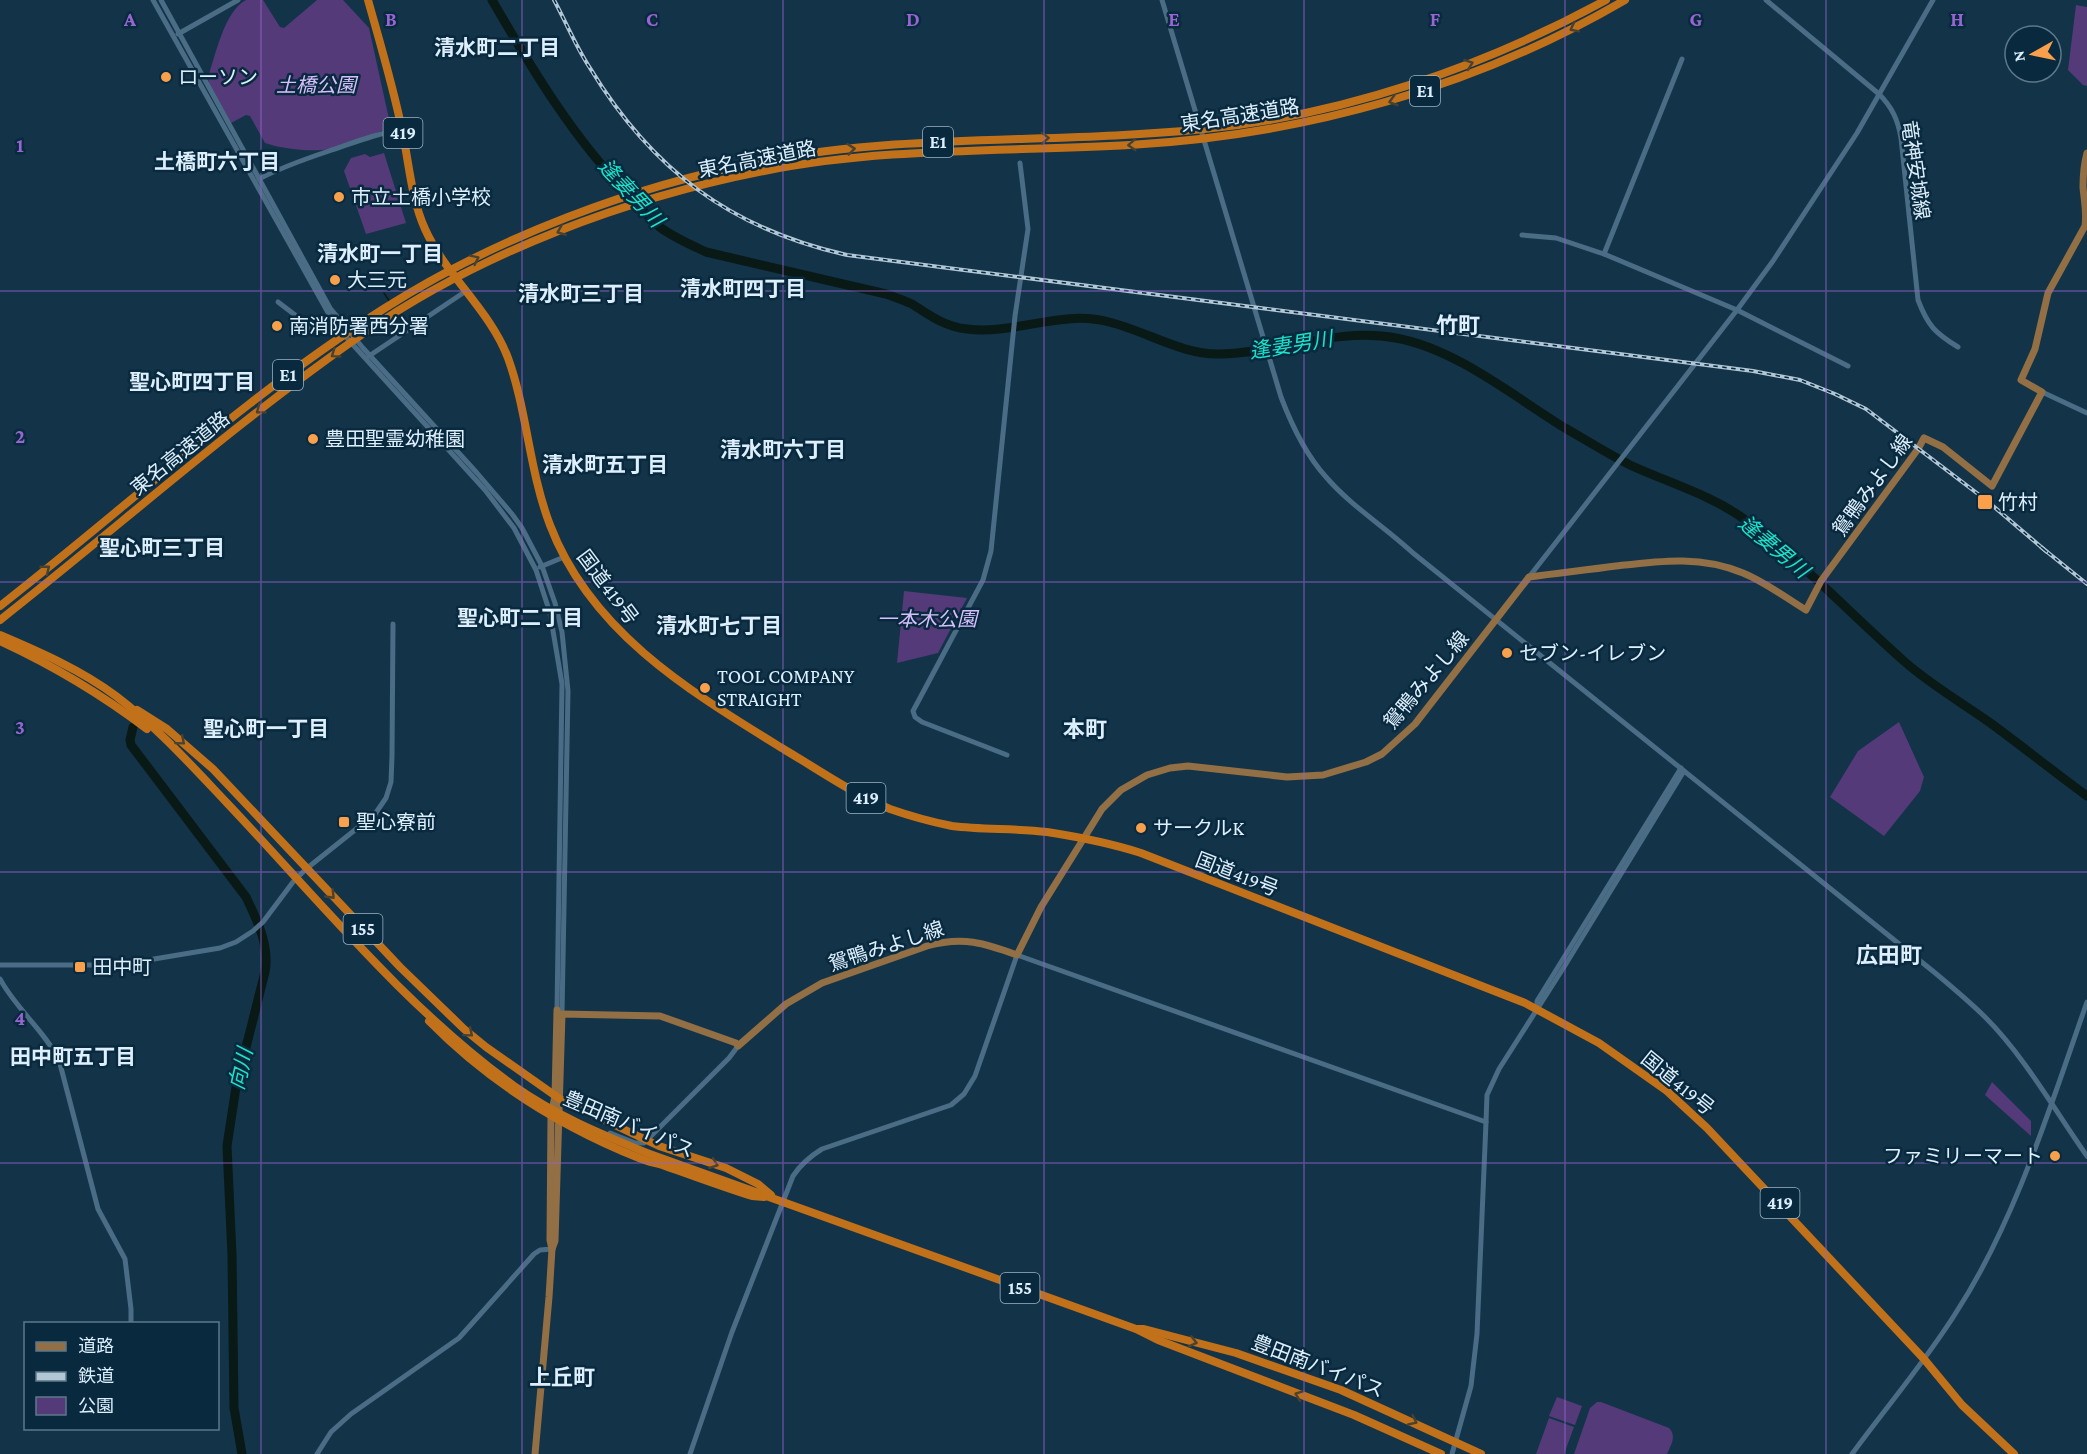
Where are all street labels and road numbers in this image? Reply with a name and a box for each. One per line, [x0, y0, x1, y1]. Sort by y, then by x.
road number: E1 [1410, 76, 1440, 106]
street label: 東名高速道路 [1179, 95, 1301, 135]
road number: 419 [384, 118, 422, 148]
street label: 竜神安城線 [1898, 119, 1934, 221]
road number: E1 [923, 127, 953, 157]
street label: 東名高速道路 [696, 137, 818, 181]
road number: E1 [273, 360, 303, 390]
street label: 東名高速道路 [126, 407, 234, 499]
street label: 鴛鴨みよし線 [1828, 430, 1916, 540]
street label: 国道419号 [573, 546, 643, 628]
street label: 鴛鴨みよし線 [1379, 627, 1473, 733]
road number: 419 [846, 783, 886, 813]
street label: 国道419号 [1192, 848, 1282, 900]
road number: 155 [344, 914, 382, 944]
street label: 鴛鴨みよし線 [826, 917, 946, 975]
street label: 国道419号 [1637, 1047, 1719, 1119]
street label: 豊田南バイパス [560, 1087, 698, 1161]
road number: 419 [1760, 1188, 1800, 1218]
road number: 155 [1000, 1273, 1040, 1303]
street label: 豊田南バイパス [1249, 1331, 1387, 1401]

